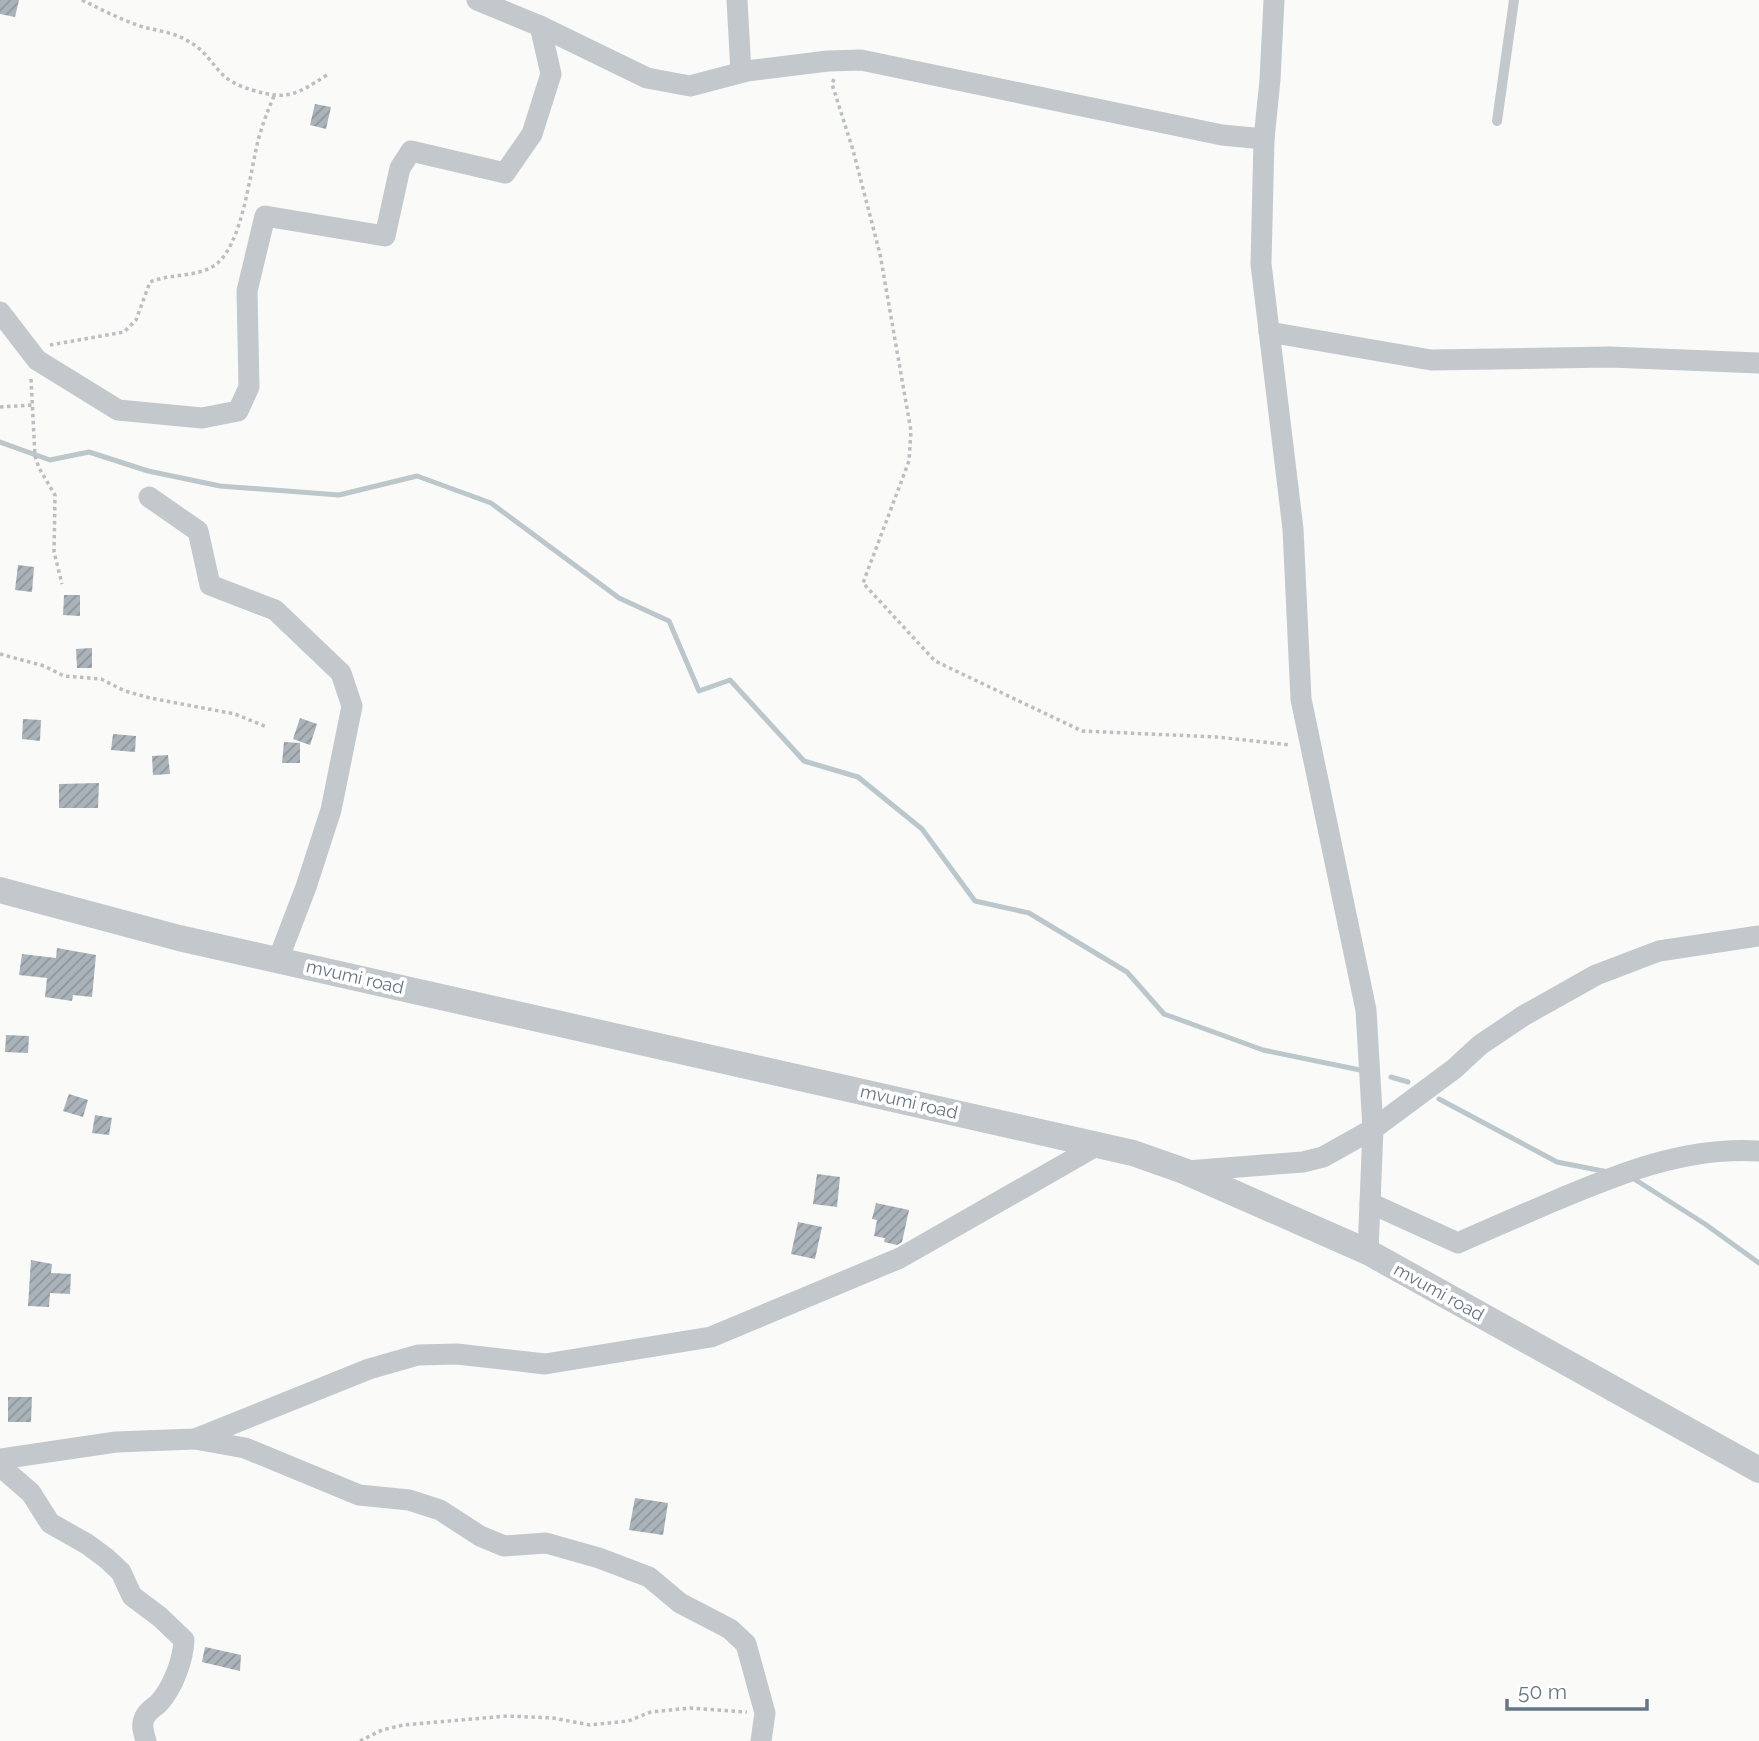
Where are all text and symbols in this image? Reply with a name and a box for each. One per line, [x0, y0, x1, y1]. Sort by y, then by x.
street label: mvumi road [304, 955, 406, 998]
street label: mvumi road [858, 1080, 960, 1123]
street label: mvumi road [1391, 1258, 1488, 1325]
scale bar [1507, 1668, 1647, 1712]
text: 50 m [1518, 1679, 1567, 1704]

